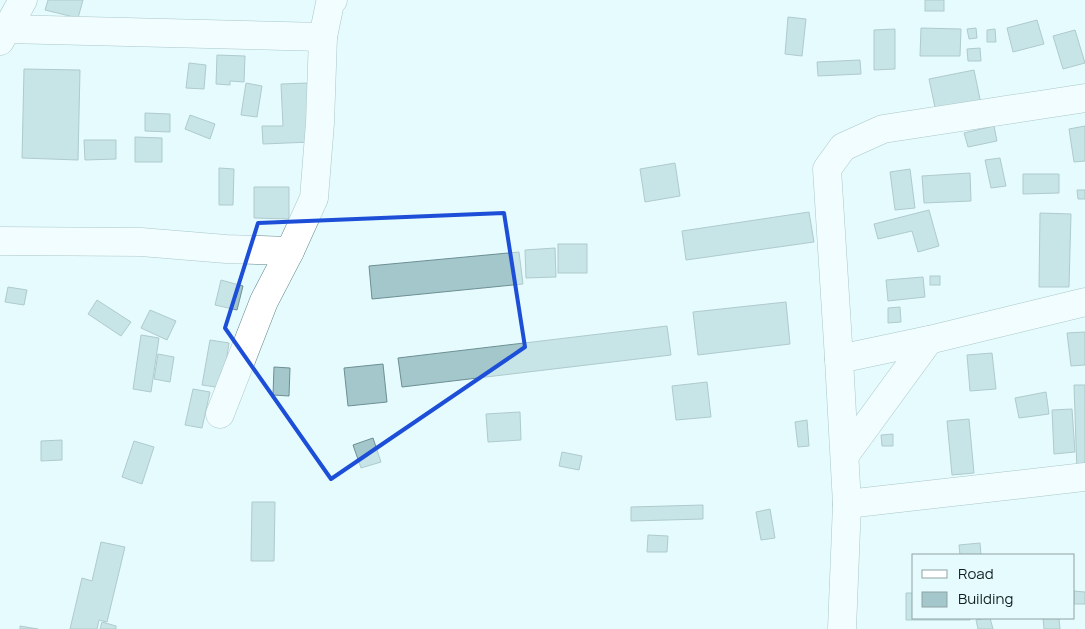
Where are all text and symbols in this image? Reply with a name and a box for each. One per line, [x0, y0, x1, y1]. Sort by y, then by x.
legend [912, 554, 1075, 619]
text: Road [958, 563, 994, 584]
text: Building [958, 588, 1013, 609]

